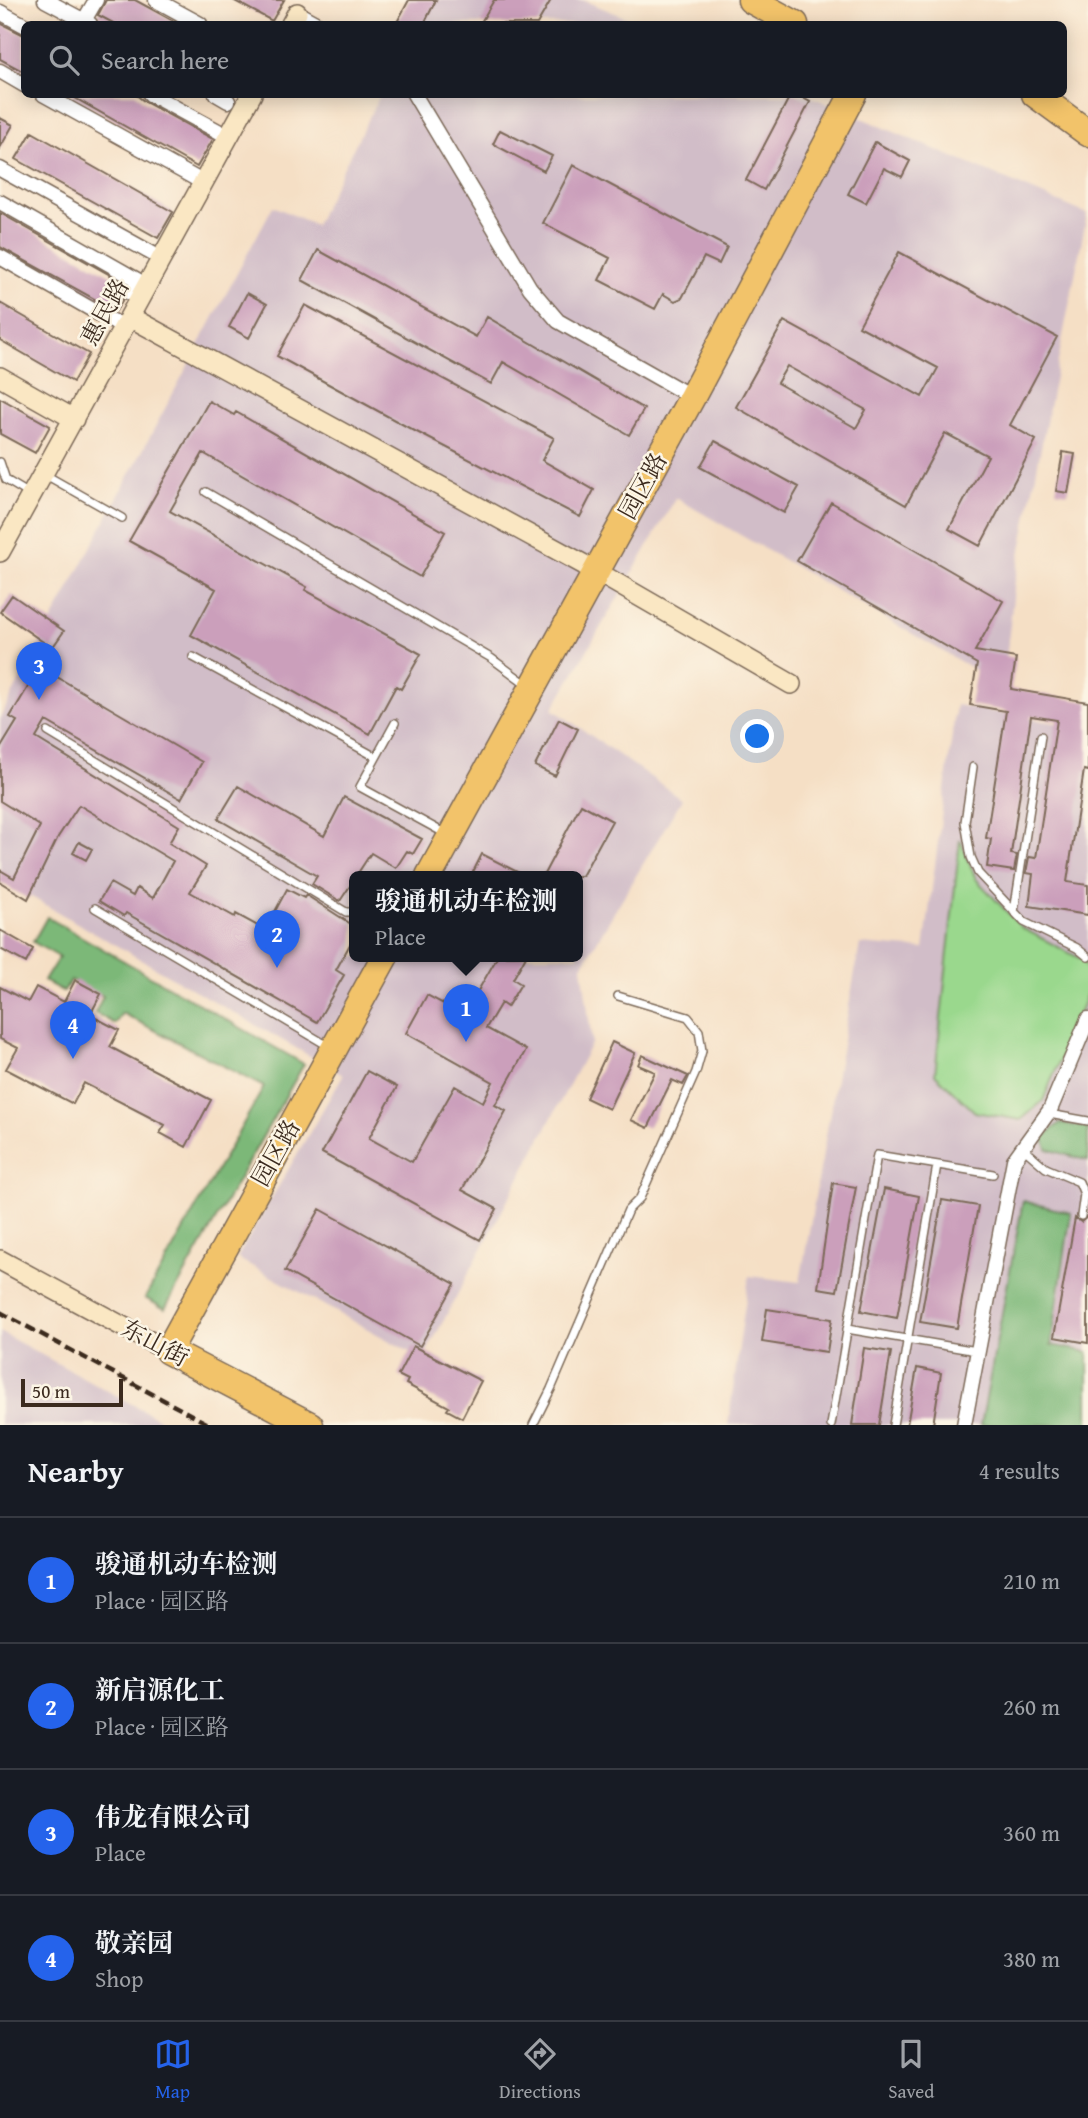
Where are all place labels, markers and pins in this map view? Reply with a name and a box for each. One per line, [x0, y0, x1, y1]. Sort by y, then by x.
pin: 3 [16, 642, 62, 700]
pin: 2 [254, 910, 300, 968]
pin: 1 [443, 984, 489, 1042]
pin: 4 [50, 1001, 96, 1059]

